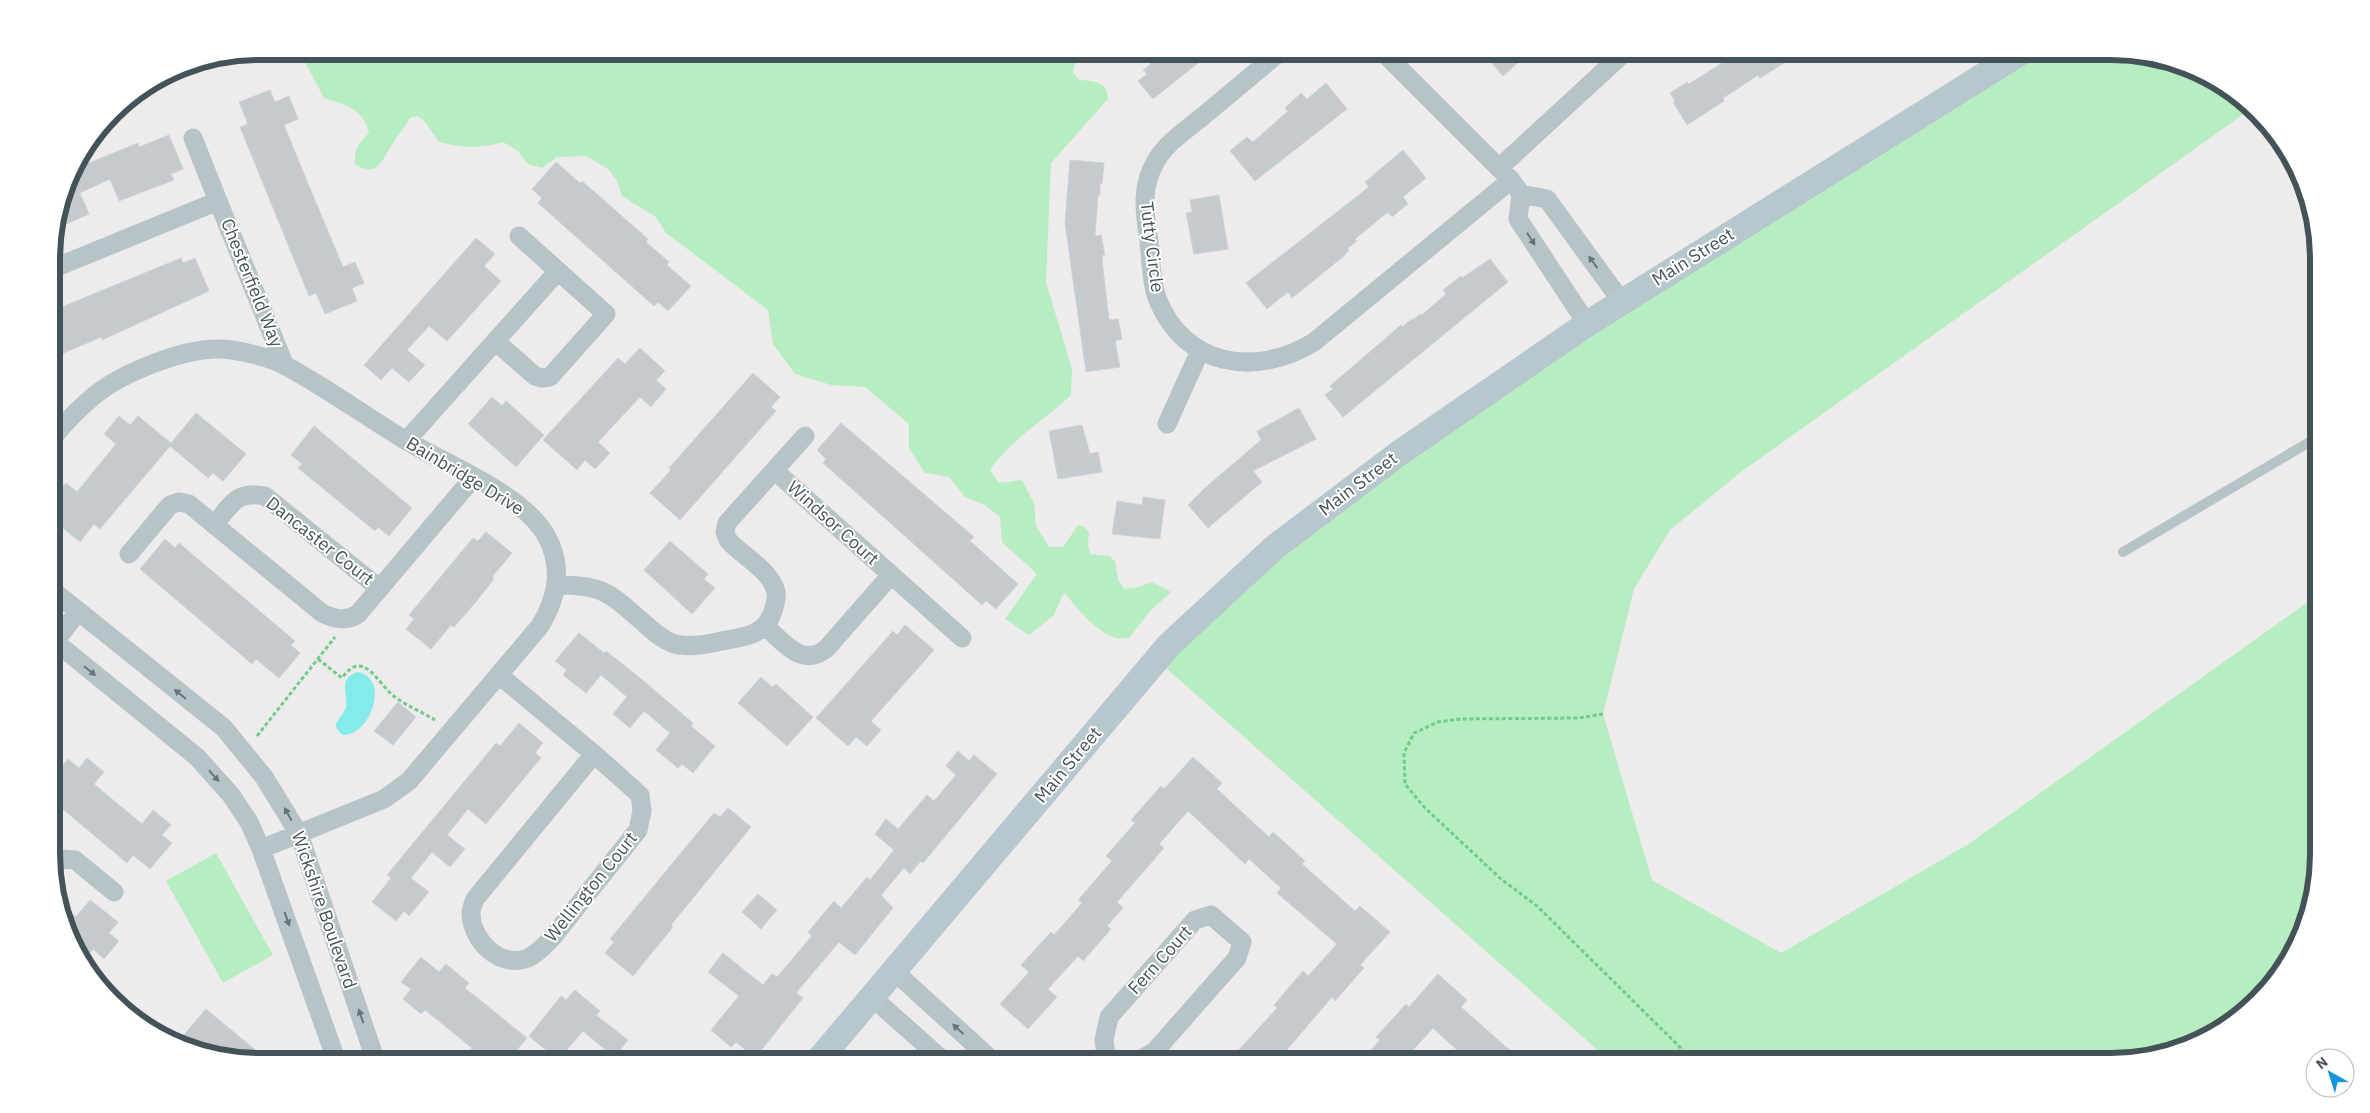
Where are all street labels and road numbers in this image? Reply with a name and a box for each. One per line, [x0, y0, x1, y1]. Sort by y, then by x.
street label: Tutty Circle [1136, 200, 1169, 294]
street label: Chesterfield Way [216, 215, 289, 351]
street label: Main Street [1647, 222, 1738, 291]
street label: Bainbridge Drive [402, 431, 528, 520]
street label: Main Street [1314, 447, 1402, 521]
street label: Windsor Court [783, 475, 884, 570]
street label: Dancaster Court [262, 491, 379, 590]
street label: Main Street [1029, 722, 1106, 808]
street label: Wellington Court [539, 827, 642, 946]
street label: Wickshire Boulevard [287, 828, 362, 992]
street label: Fern Court [1123, 920, 1197, 999]

